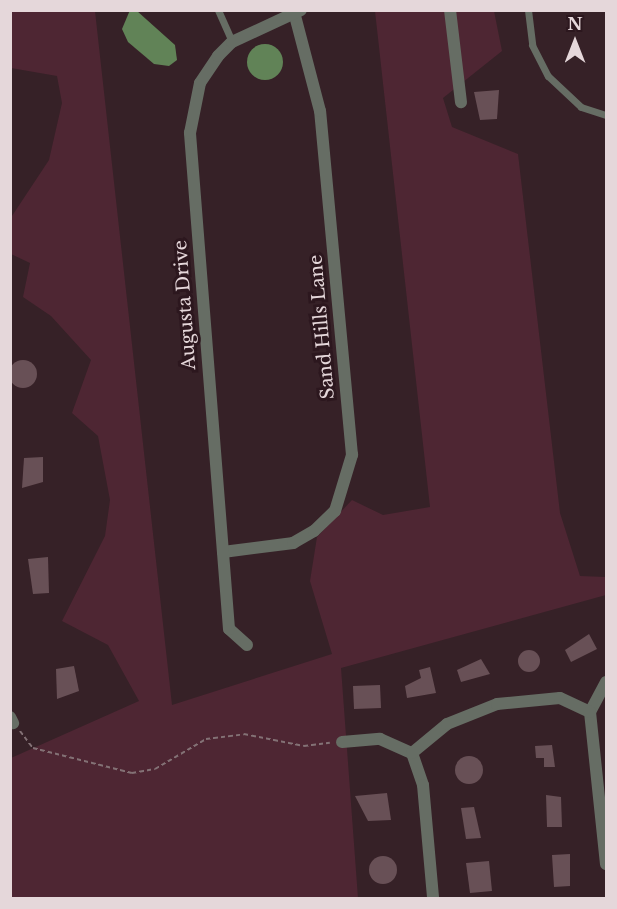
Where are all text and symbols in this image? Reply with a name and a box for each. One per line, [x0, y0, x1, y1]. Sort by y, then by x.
north arrow [545, 12, 605, 72]
text: N [567, 14, 583, 34]
street label: Augusta Drive [170, 239, 200, 371]
street label: Sand Hills Lane [305, 254, 339, 400]

